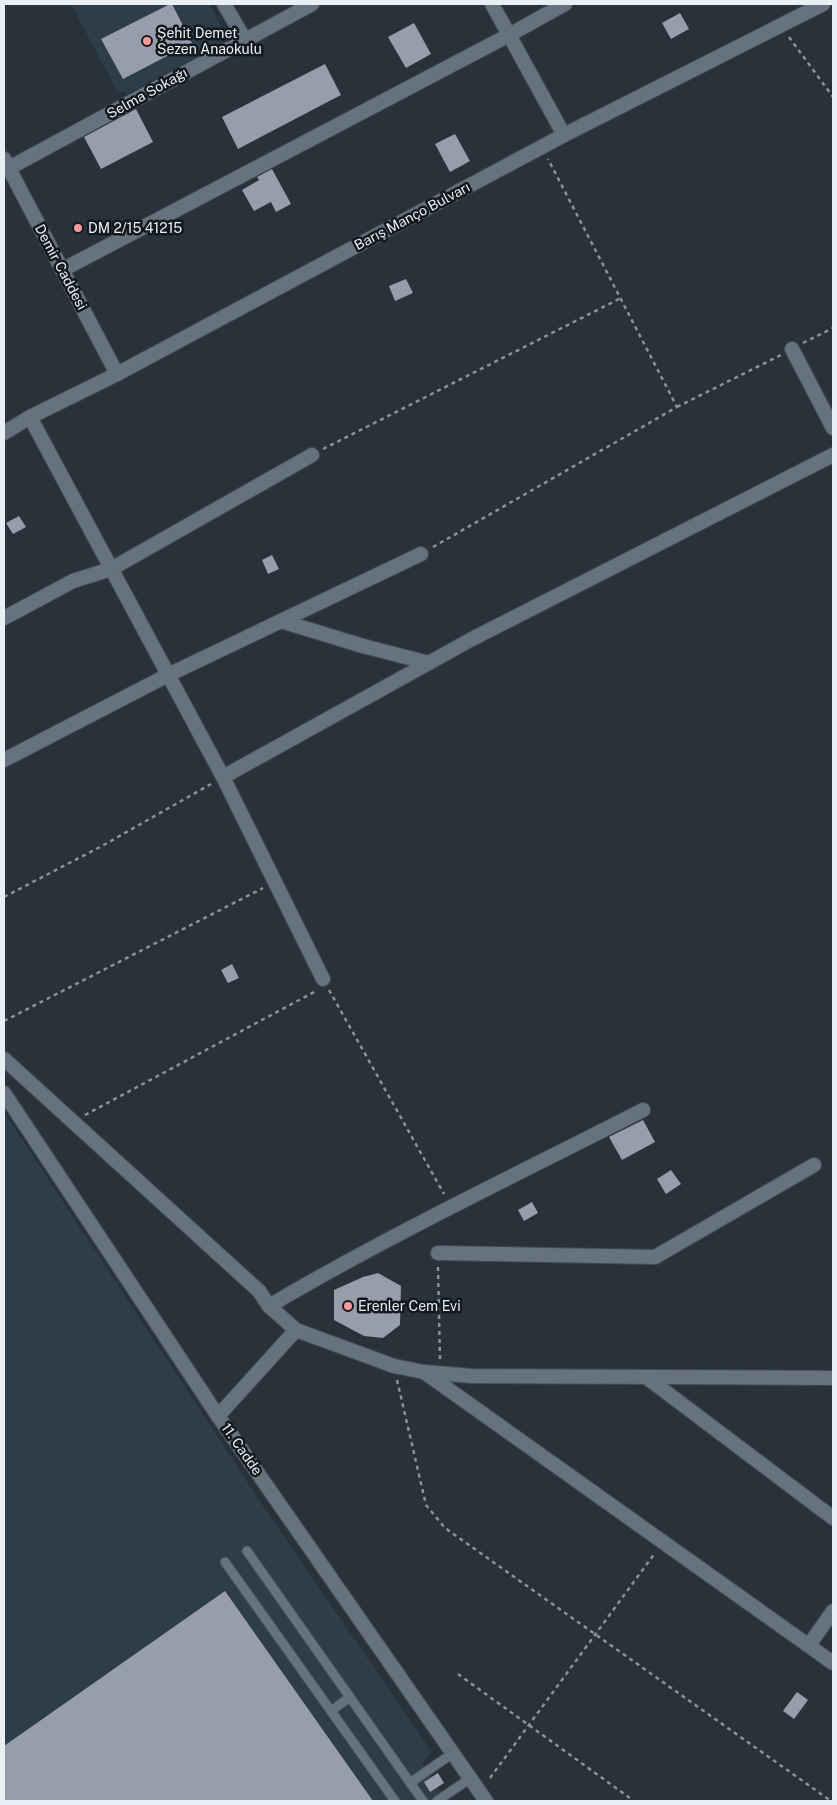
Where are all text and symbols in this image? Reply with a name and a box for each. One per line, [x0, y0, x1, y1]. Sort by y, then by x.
place label: Şehit Demet Sezen Anaokulu [157, 25, 262, 57]
marker: Şehit Demet Sezen Anaokulu [141, 35, 153, 47]
street label: Selma Sokağı [104, 64, 190, 122]
street label: Barış Manço Bulvarı [352, 179, 472, 253]
place label: DM 2/15 41215 [88, 220, 182, 236]
street label: Demir Caddesi [32, 221, 90, 313]
marker: DM 2/15 41215 [72, 222, 84, 234]
place label: Erenler Cem Evi [358, 1298, 461, 1314]
marker: Erenler Cem Evi [342, 1300, 354, 1312]
street label: 11. Cadde [218, 1420, 266, 1478]

